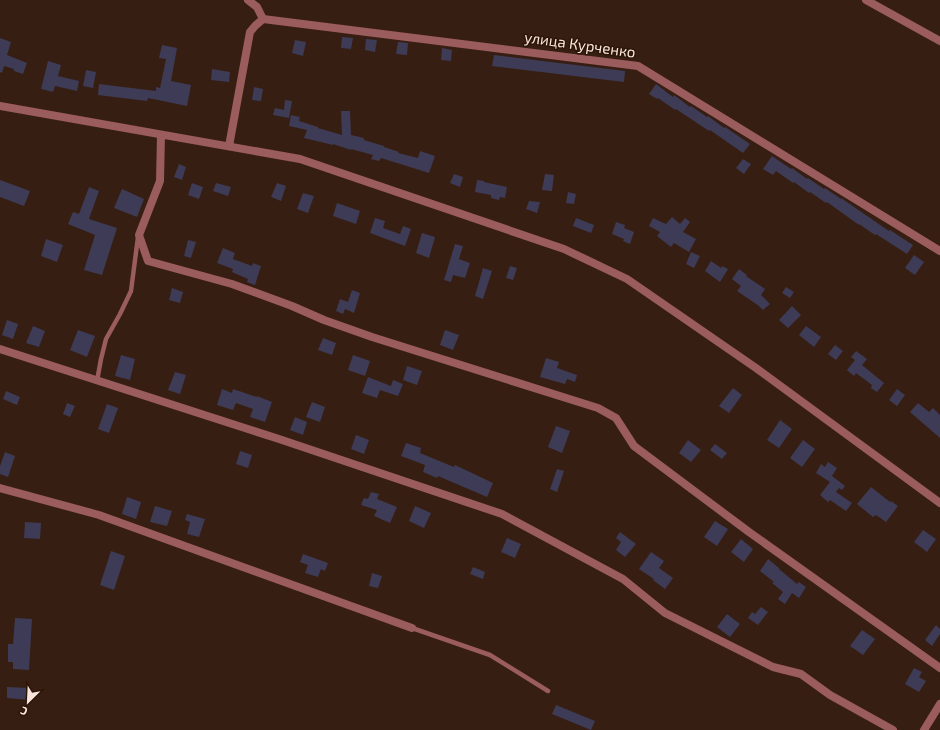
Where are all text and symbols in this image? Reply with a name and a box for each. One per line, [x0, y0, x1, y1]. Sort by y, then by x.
street label: улица Курченко [523, 27, 637, 62]
north arrow [8, 682, 48, 722]
text: С [18, 704, 29, 719]

